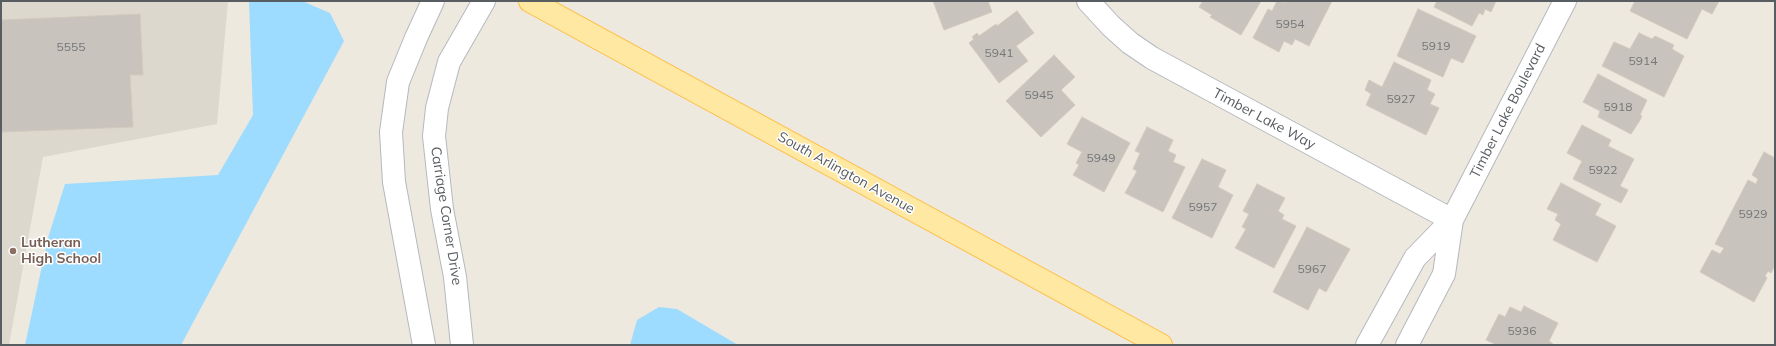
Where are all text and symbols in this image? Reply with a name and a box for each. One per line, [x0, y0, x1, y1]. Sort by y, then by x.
house number: 5954 [1276, 17, 1304, 31]
house number: 5919 [1422, 39, 1450, 53]
house number: 5555 [57, 40, 85, 54]
street label: Timber Lake Boulevard [1467, 41, 1549, 181]
house number: 5941 [985, 46, 1013, 60]
house number: 5914 [1629, 54, 1657, 68]
street label: Timber Lake Way [1210, 85, 1318, 153]
house number: 5945 [1025, 88, 1053, 102]
house number: 5927 [1387, 92, 1415, 106]
house number: 5918 [1604, 100, 1632, 114]
street label: South Arlington Avenue [775, 128, 917, 218]
street label: Carriage Corner Drive [427, 146, 465, 286]
house number: 5949 [1087, 151, 1115, 165]
house number: 5922 [1589, 163, 1617, 177]
house number: 5957 [1189, 200, 1217, 214]
house number: 5929 [1739, 207, 1767, 221]
place label: Lutheran High School [21, 235, 101, 268]
marker: Lutheran High School [8, 246, 18, 256]
house number: 5967 [1298, 262, 1326, 276]
house number: 5936 [1508, 324, 1536, 338]

